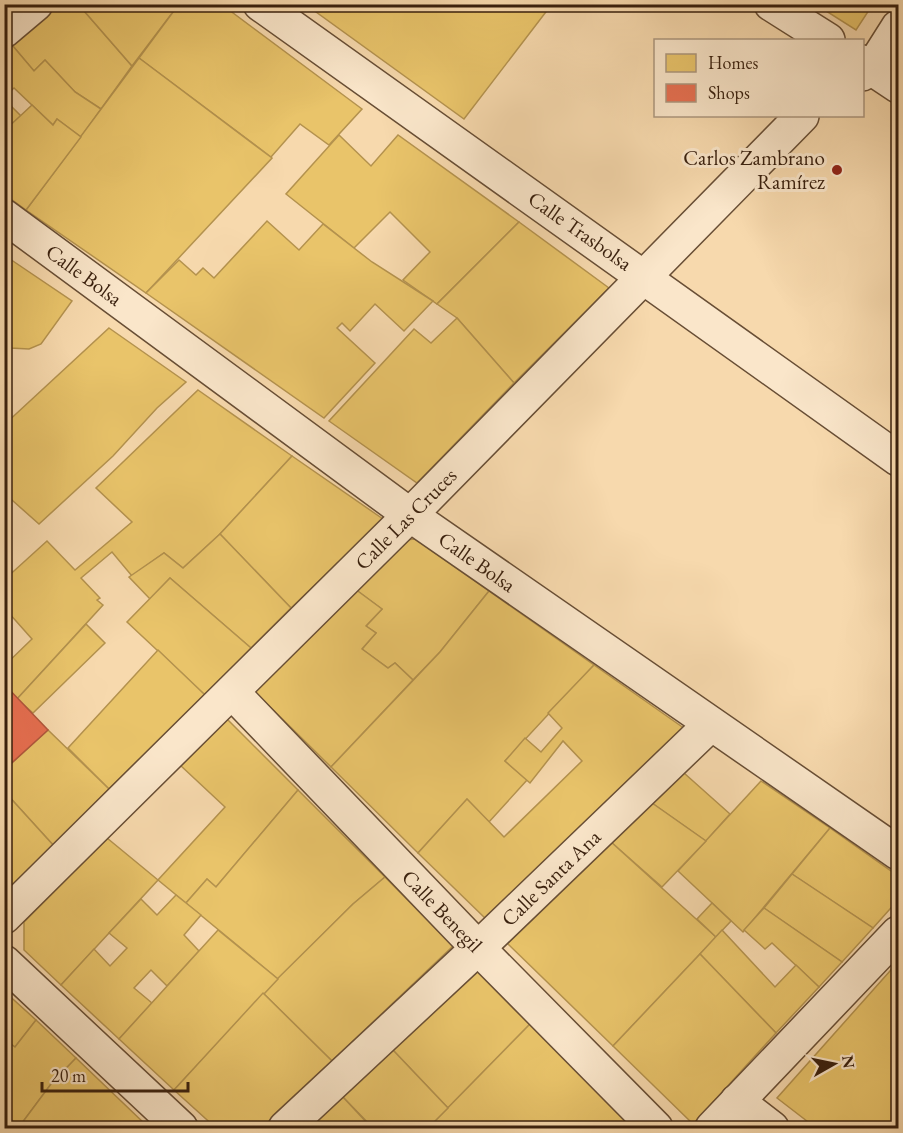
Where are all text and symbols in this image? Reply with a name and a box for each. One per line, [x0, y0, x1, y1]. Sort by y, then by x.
legend [654, 39, 864, 117]
text: Homes [708, 51, 759, 74]
text: Shops [708, 81, 750, 104]
place label: Carlos Zambrano Ramírez [683, 144, 825, 195]
marker: Carlos Zambrano Ramírez [830, 163, 844, 177]
street label: Calle Trasbolsa [523, 185, 638, 277]
street label: Calle Bolsa [41, 238, 128, 312]
street label: Calle Las Cruces [349, 462, 463, 575]
street label: Calle Bolsa [433, 525, 522, 598]
street label: Calle Santa Ana [495, 823, 607, 932]
street label: Calle Benegil [396, 864, 488, 958]
north arrow [804, 1034, 864, 1094]
text: N [837, 1054, 860, 1070]
scale bar [42, 1055, 188, 1093]
text: 20 m [51, 1064, 86, 1087]

